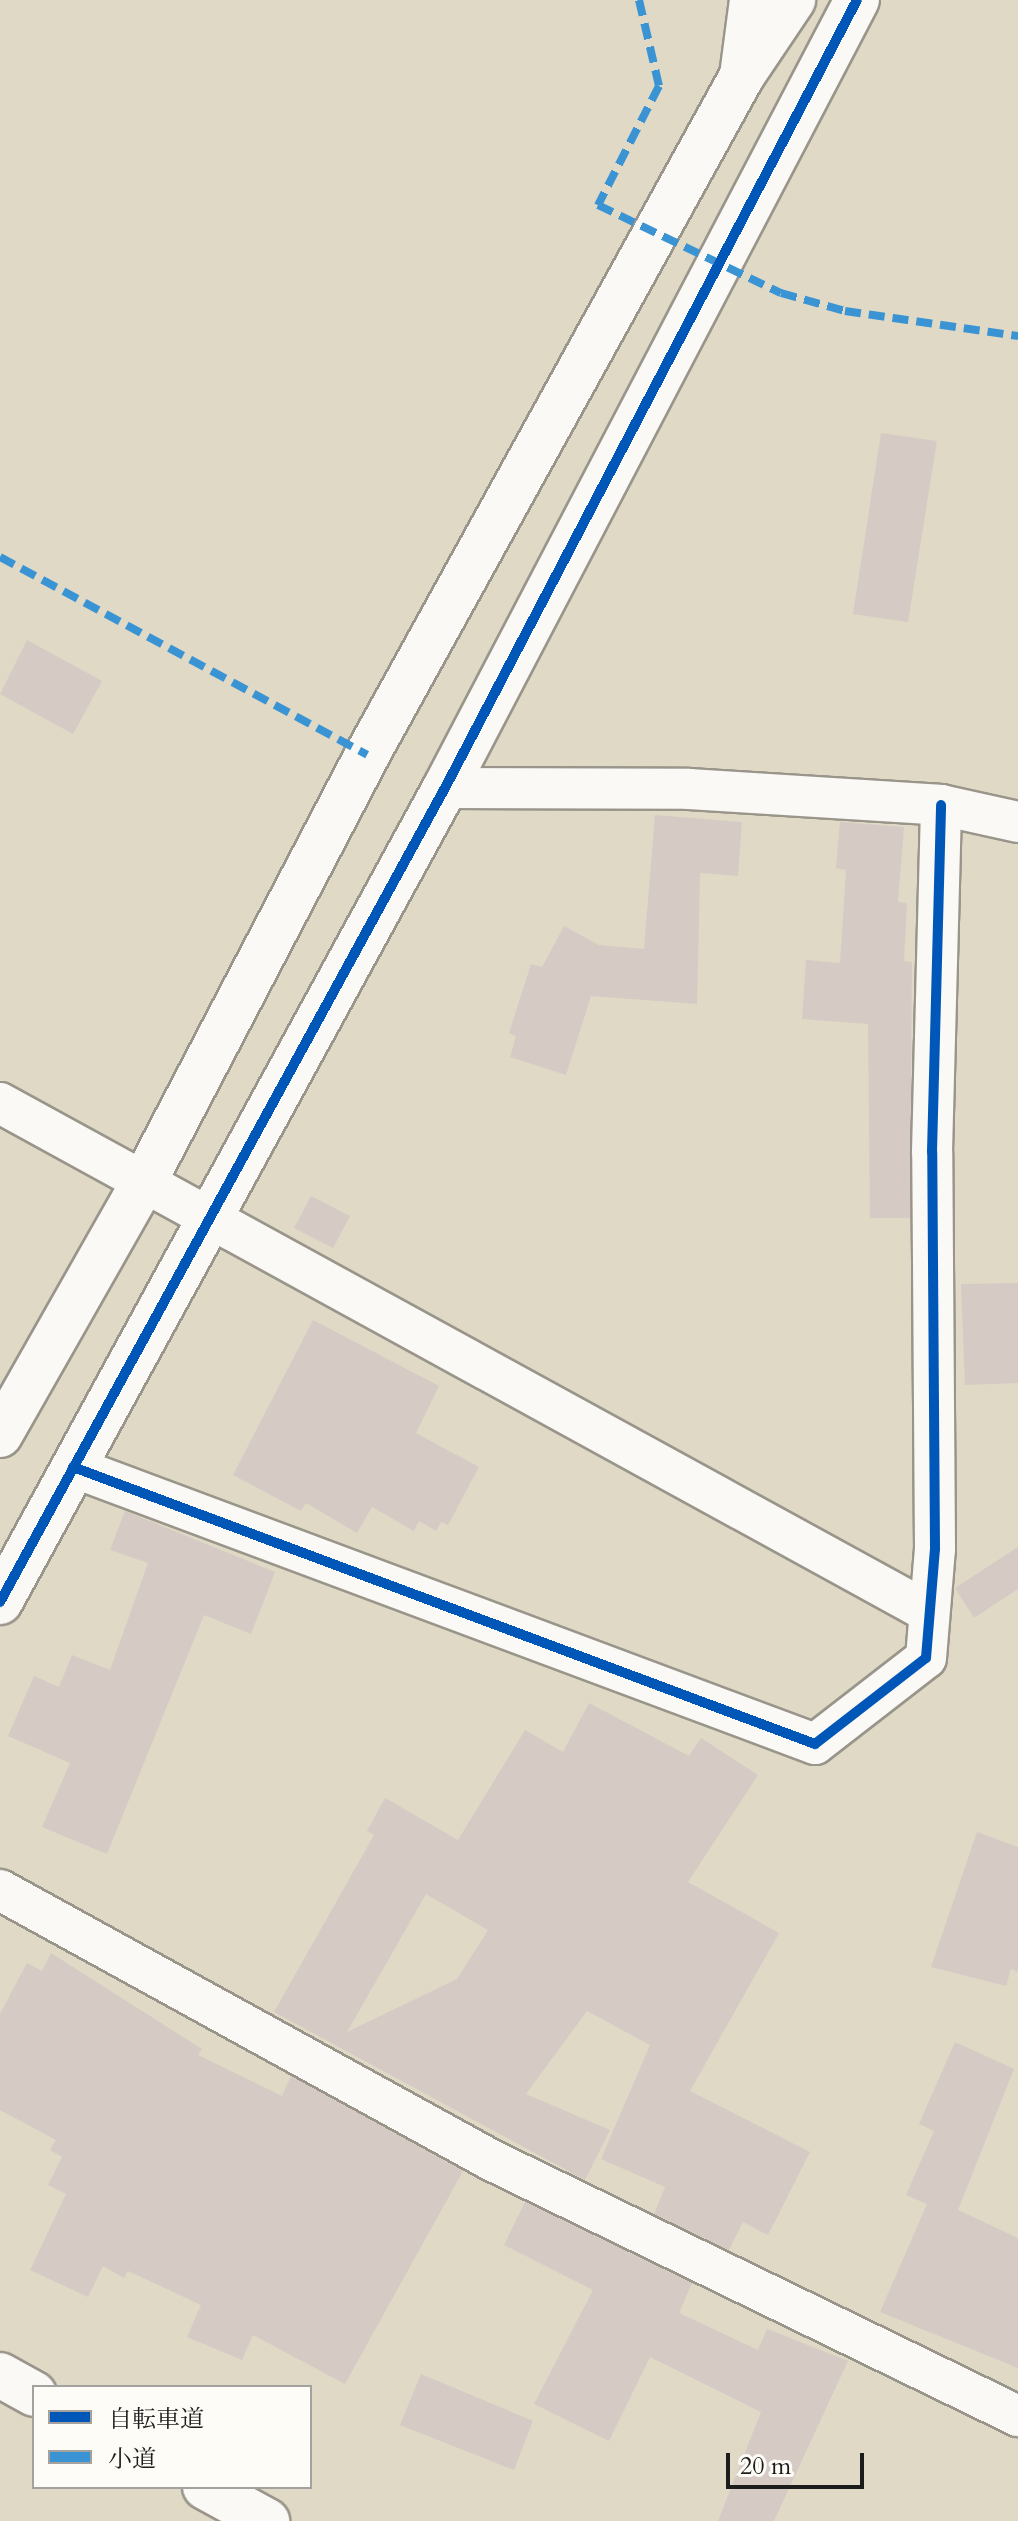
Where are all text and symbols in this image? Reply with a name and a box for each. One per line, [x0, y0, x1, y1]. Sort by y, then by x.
legend [32, 2385, 312, 2489]
text: 自転車道 [108, 2403, 204, 2436]
scale bar [730, 2437, 868, 2487]
text: 小道 [108, 2443, 156, 2476]
text: 20 m [740, 2450, 791, 2483]

